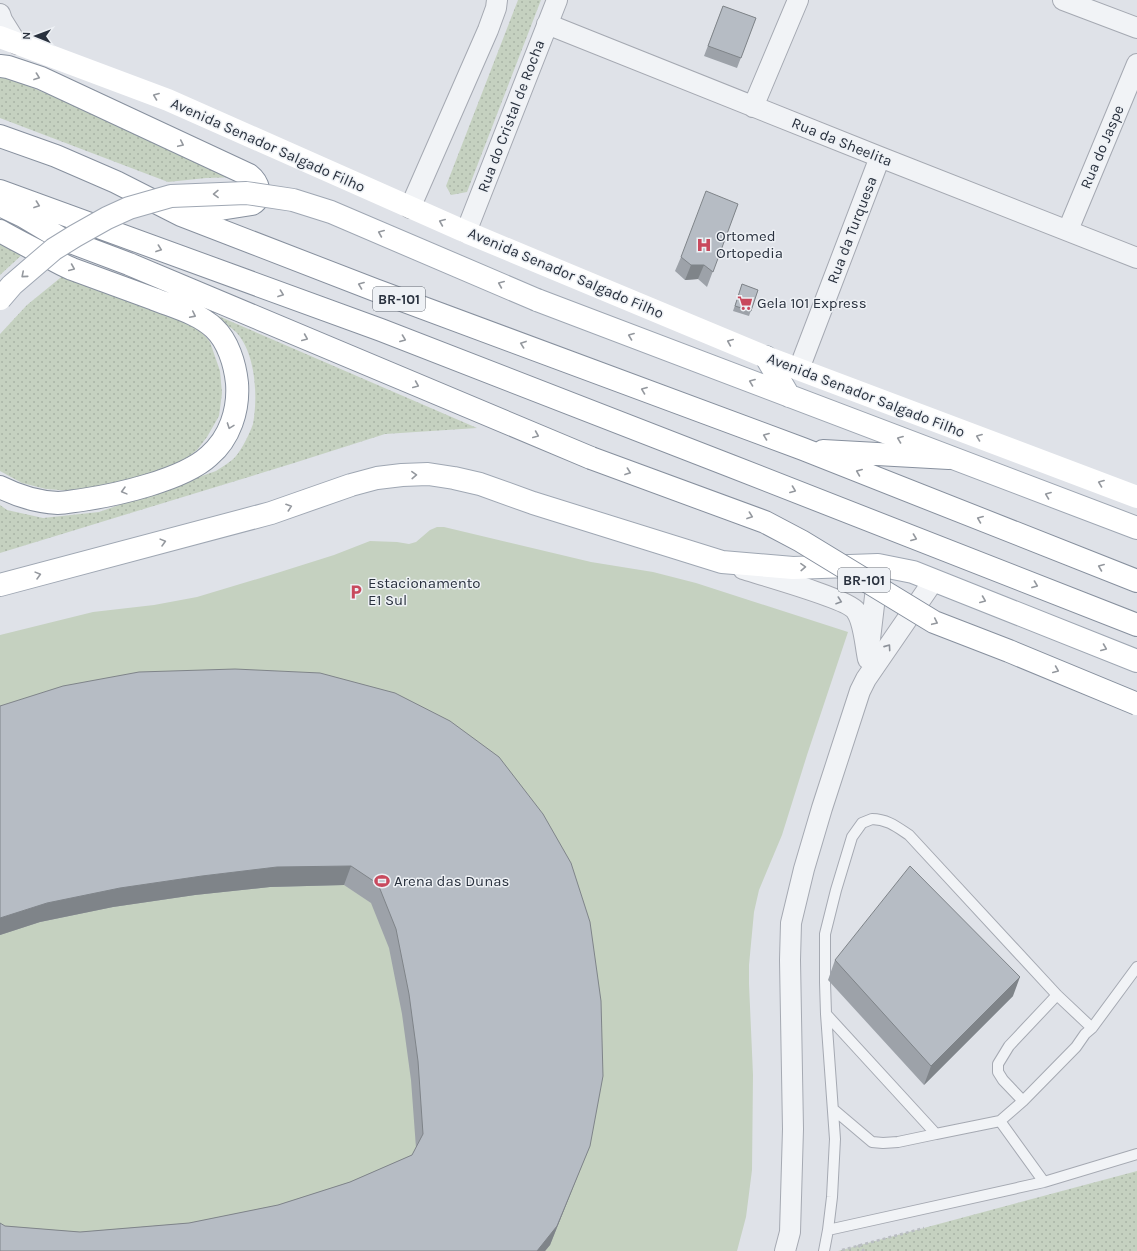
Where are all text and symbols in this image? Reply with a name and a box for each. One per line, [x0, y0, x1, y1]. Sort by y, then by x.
north arrow [16, 16, 56, 56]
text: N [20, 32, 33, 40]
street label: Rua do Cristal de Rocha [474, 37, 548, 195]
one-way arrow [34, 73, 41, 81]
one-way arrow [153, 92, 160, 100]
street label: Avenida Senador Salgado Filho [168, 94, 368, 196]
street label: Rua do Jaspe [1076, 102, 1128, 192]
street label: Rua da Sheelita [789, 114, 895, 170]
one-way arrow [176, 139, 184, 147]
street label: Rua da Turquesa [823, 174, 881, 286]
one-way arrow [213, 189, 219, 198]
one-way arrow [33, 200, 40, 208]
one-way arrow [439, 219, 447, 227]
street label: Avenida Senador Salgado Filho [466, 224, 666, 322]
place label: Ortomed Ortopedia [716, 227, 783, 262]
one-way arrow [378, 230, 385, 238]
hospital icon: Ortomed Ortopedia [695, 236, 713, 254]
one-way arrow [155, 245, 162, 253]
one-way arrow [68, 264, 75, 272]
one-way arrow [22, 271, 29, 278]
one-way arrow [358, 281, 365, 289]
one-way arrow [498, 281, 505, 289]
road number: BR-101 [373, 287, 425, 311]
one-way arrow [277, 289, 284, 298]
supermarket icon: Gela 101 Express [736, 294, 754, 312]
place label: Gela 101 Express [757, 294, 867, 312]
one-way arrow [189, 310, 196, 318]
one-way arrow [627, 332, 634, 340]
one-way arrow [301, 333, 308, 341]
one-way arrow [399, 334, 406, 342]
one-way arrow [727, 339, 735, 347]
one-way arrow [519, 341, 526, 349]
street label: Avenida Senador Salgado Filho [764, 349, 968, 441]
one-way arrow [749, 379, 756, 387]
one-way arrow [413, 380, 420, 388]
one-way arrow [641, 386, 648, 394]
one-way arrow [226, 423, 234, 430]
one-way arrow [532, 430, 540, 438]
one-way arrow [763, 432, 770, 440]
one-way arrow [975, 434, 982, 442]
one-way arrow [896, 435, 903, 443]
one-way arrow [624, 467, 631, 475]
one-way arrow [855, 468, 862, 476]
one-way arrow [411, 470, 417, 479]
one-way arrow [1097, 480, 1104, 488]
one-way arrow [790, 486, 797, 494]
one-way arrow [120, 487, 127, 495]
one-way arrow [1045, 491, 1052, 499]
one-way arrow [285, 503, 292, 512]
one-way arrow [746, 512, 753, 520]
one-way arrow [976, 516, 983, 524]
one-way arrow [911, 533, 918, 541]
one-way arrow [160, 538, 167, 547]
one-way arrow [800, 563, 806, 572]
one-way arrow [1097, 564, 1104, 572]
road number: BR-101 [838, 568, 890, 592]
one-way arrow [34, 572, 41, 580]
place label: Estacionamento E1 Sul [368, 574, 481, 609]
one-way arrow [1031, 580, 1039, 588]
parking icon: Estacionamento E1 Sul [347, 583, 365, 601]
one-way arrow [980, 595, 987, 603]
one-way arrow [835, 596, 842, 605]
one-way arrow [931, 617, 939, 625]
one-way arrow [1099, 643, 1107, 651]
one-way arrow [883, 644, 890, 651]
one-way arrow [1052, 666, 1059, 674]
sports icon: Arena das Dunas [373, 872, 391, 890]
place label: Arena das Dunas [394, 872, 509, 890]

